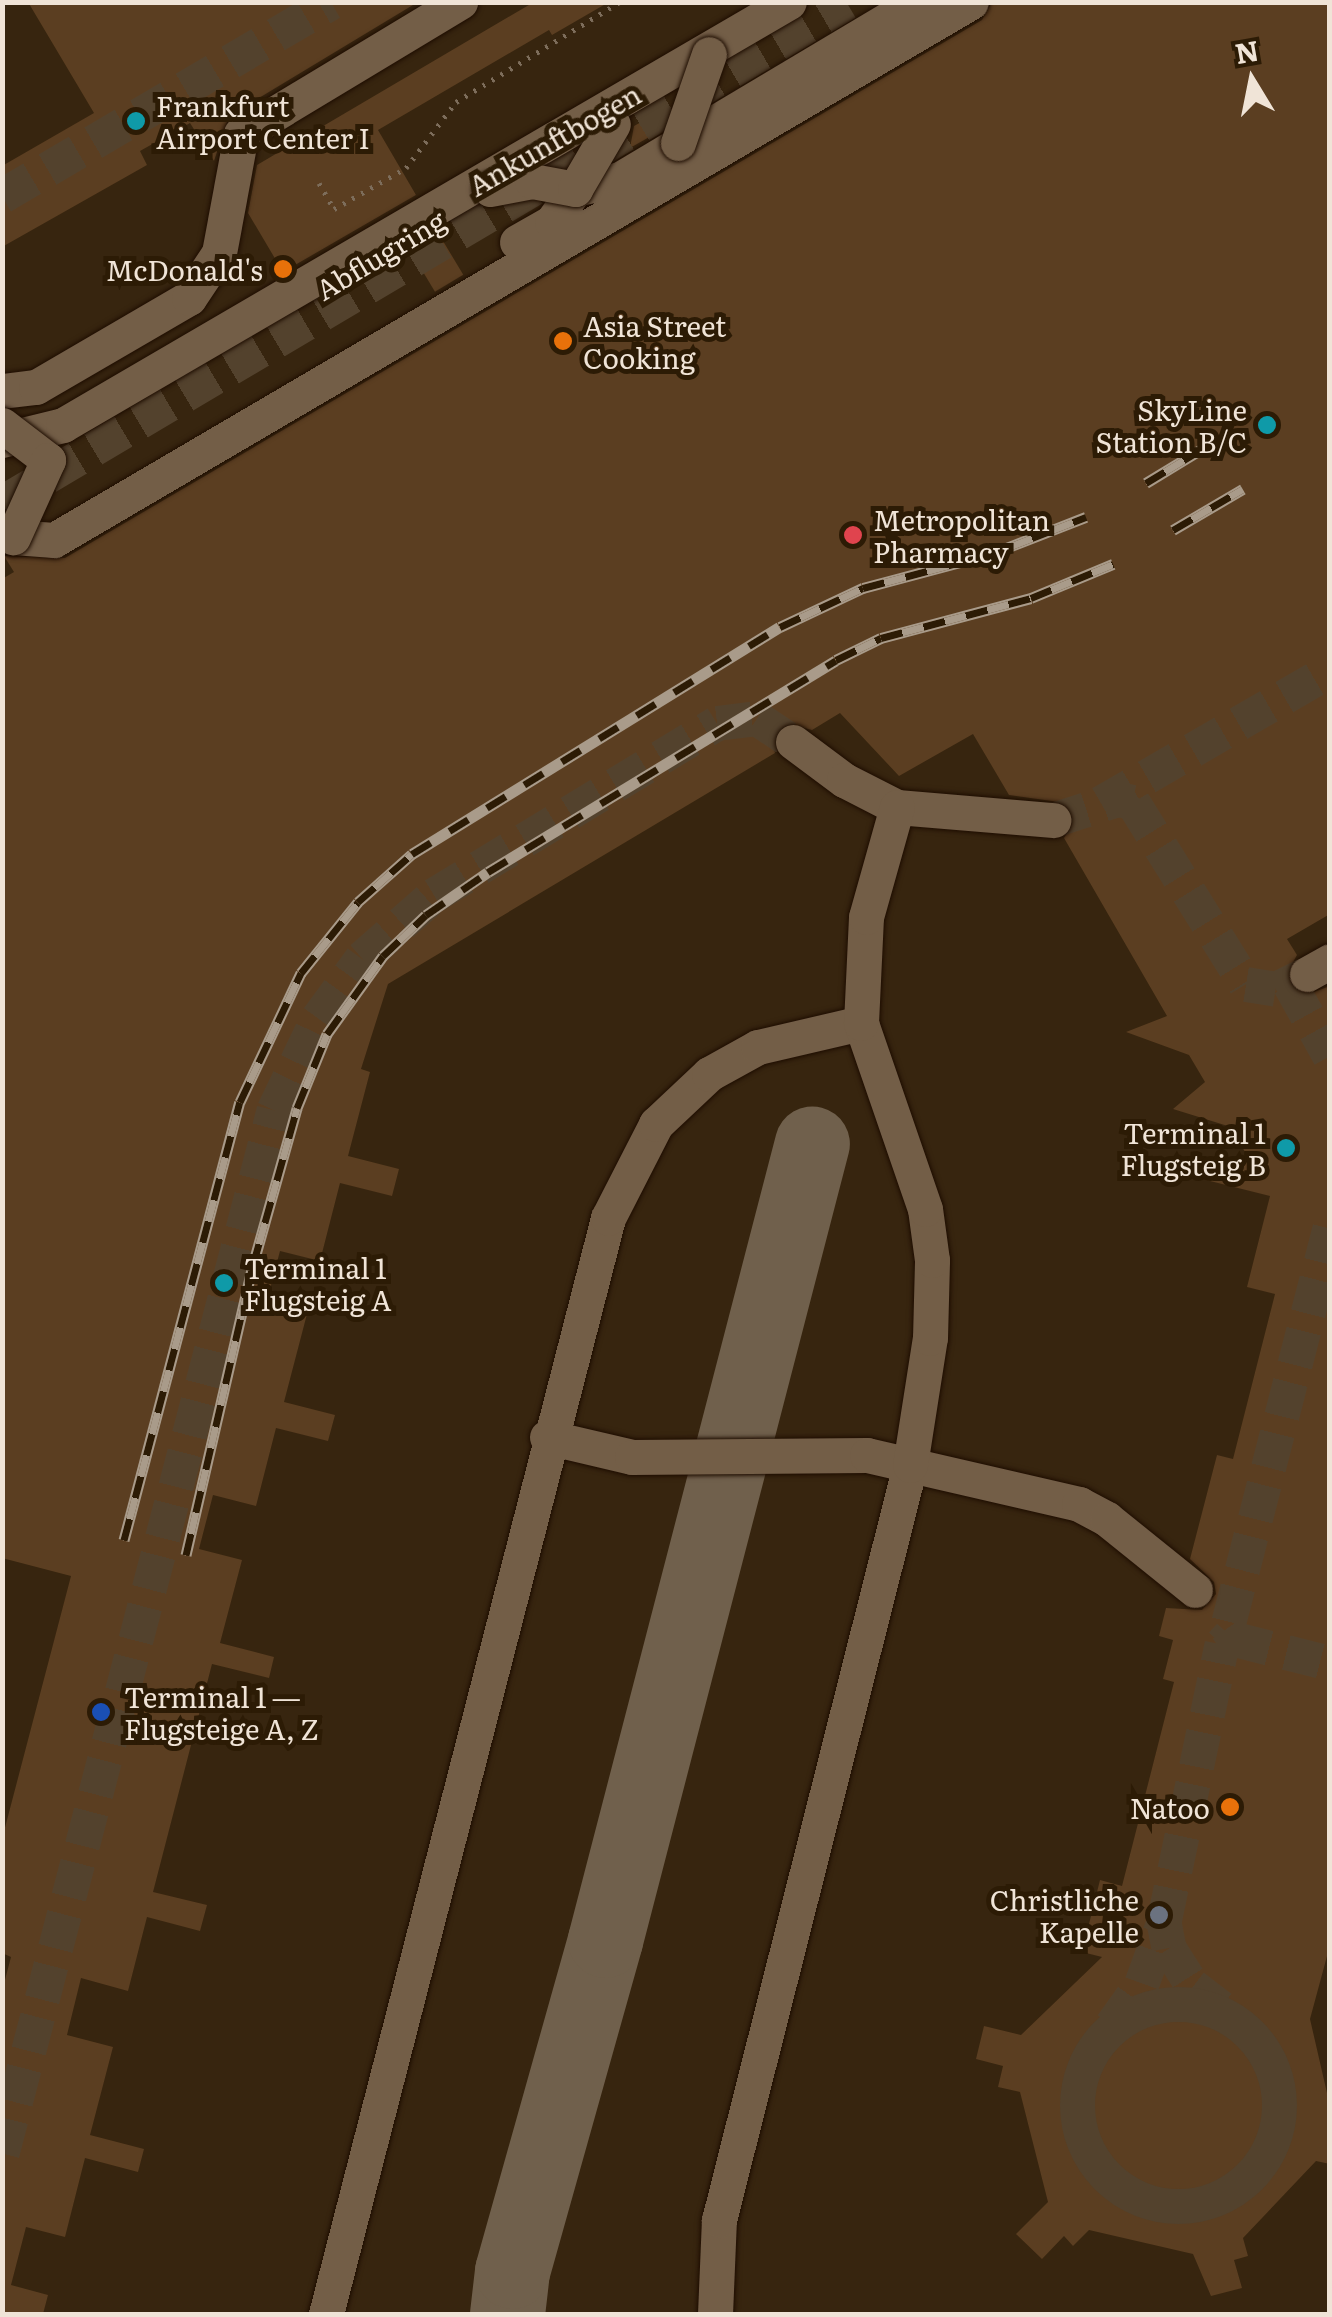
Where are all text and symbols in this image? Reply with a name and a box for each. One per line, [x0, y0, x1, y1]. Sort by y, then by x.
text: N [1232, 28, 1262, 73]
north arrow [1202, 30, 1302, 130]
street label: Ankunftbogen [462, 76, 646, 202]
place label: Frankfurt Airport Center I [156, 88, 370, 154]
marker: Frankfurt Airport Center I [125, 110, 147, 132]
street label: Abflugring [309, 202, 451, 306]
place label: McDonald's [106, 252, 263, 286]
marker: McDonald's [272, 258, 294, 280]
place label: Asia Street Cooking [583, 308, 726, 374]
marker: Asia Street Cooking [552, 330, 574, 352]
place label: SkyLine Station B/C [1095, 392, 1247, 458]
marker: SkyLine Station B/C [1256, 414, 1278, 436]
place label: Metropolitan Pharmacy [873, 502, 1050, 568]
marker: Metropolitan Pharmacy [842, 524, 864, 546]
place label: Terminal 1 Flugsteig B [1120, 1115, 1266, 1181]
marker: Terminal 1 Flugsteig B [1275, 1137, 1297, 1159]
place label: Terminal 1 Flugsteig A [244, 1250, 392, 1316]
marker: Terminal 1 Flugsteig A [213, 1272, 235, 1294]
place label: Terminal 1 — Flugsteige A, Z [124, 1679, 319, 1745]
marker: Terminal 1 — Flugsteige A, Z [88, 1699, 114, 1725]
place label: Natoo [1130, 1790, 1210, 1824]
marker: Natoo [1219, 1796, 1241, 1818]
place label: Christliche Kapelle [990, 1882, 1139, 1948]
marker: Christliche Kapelle [1148, 1904, 1170, 1926]

